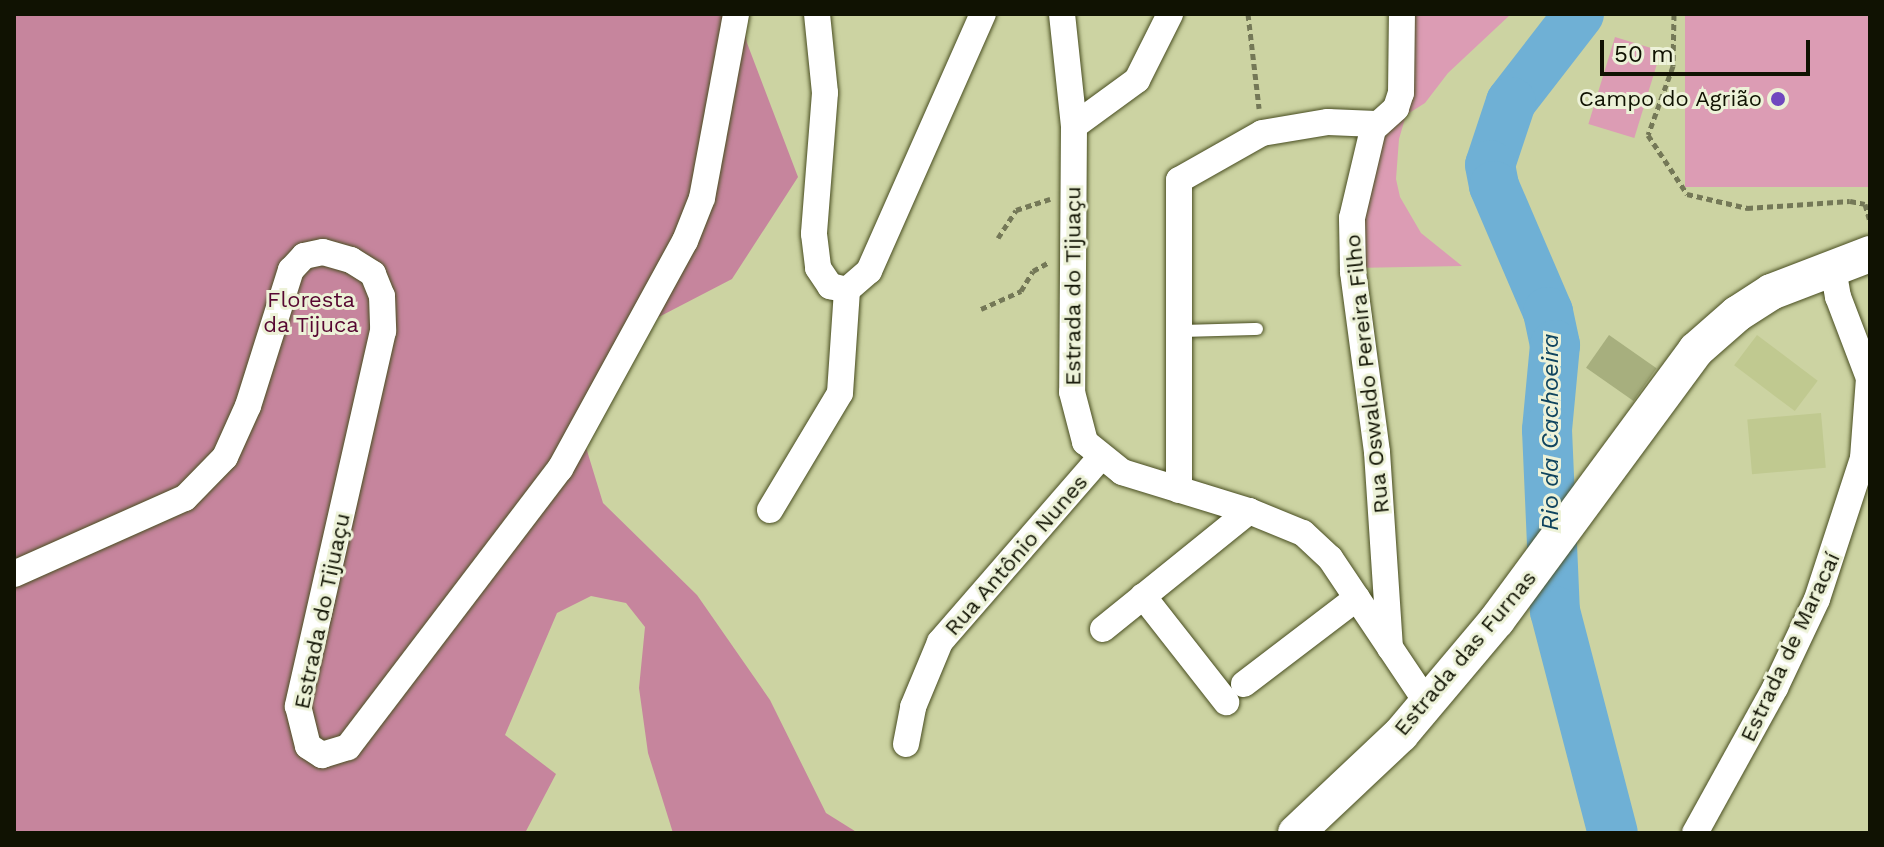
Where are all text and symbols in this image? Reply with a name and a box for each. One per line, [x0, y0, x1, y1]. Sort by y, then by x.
scale bar [1604, 24, 1814, 74]
text: 50 m [1614, 40, 1674, 68]
place label: Campo do Agrião [1578, 86, 1762, 112]
marker: Campo do Agrião [1769, 90, 1787, 108]
street label: Estrada do Tijuaçu [1060, 186, 1086, 386]
street label: Rua Oswaldo Pereira Filho [1339, 233, 1395, 515]
park label: Floresta da Tijuca [263, 286, 359, 338]
water label: Rio da Cachoeira [1537, 333, 1565, 531]
street label: Rua Antônio Nunes [938, 469, 1094, 641]
street label: Estrada do Tijuaçu [288, 510, 356, 712]
street label: Estrada de Maracaí [1734, 548, 1846, 746]
street label: Estrada das Furnas [1388, 565, 1542, 741]

